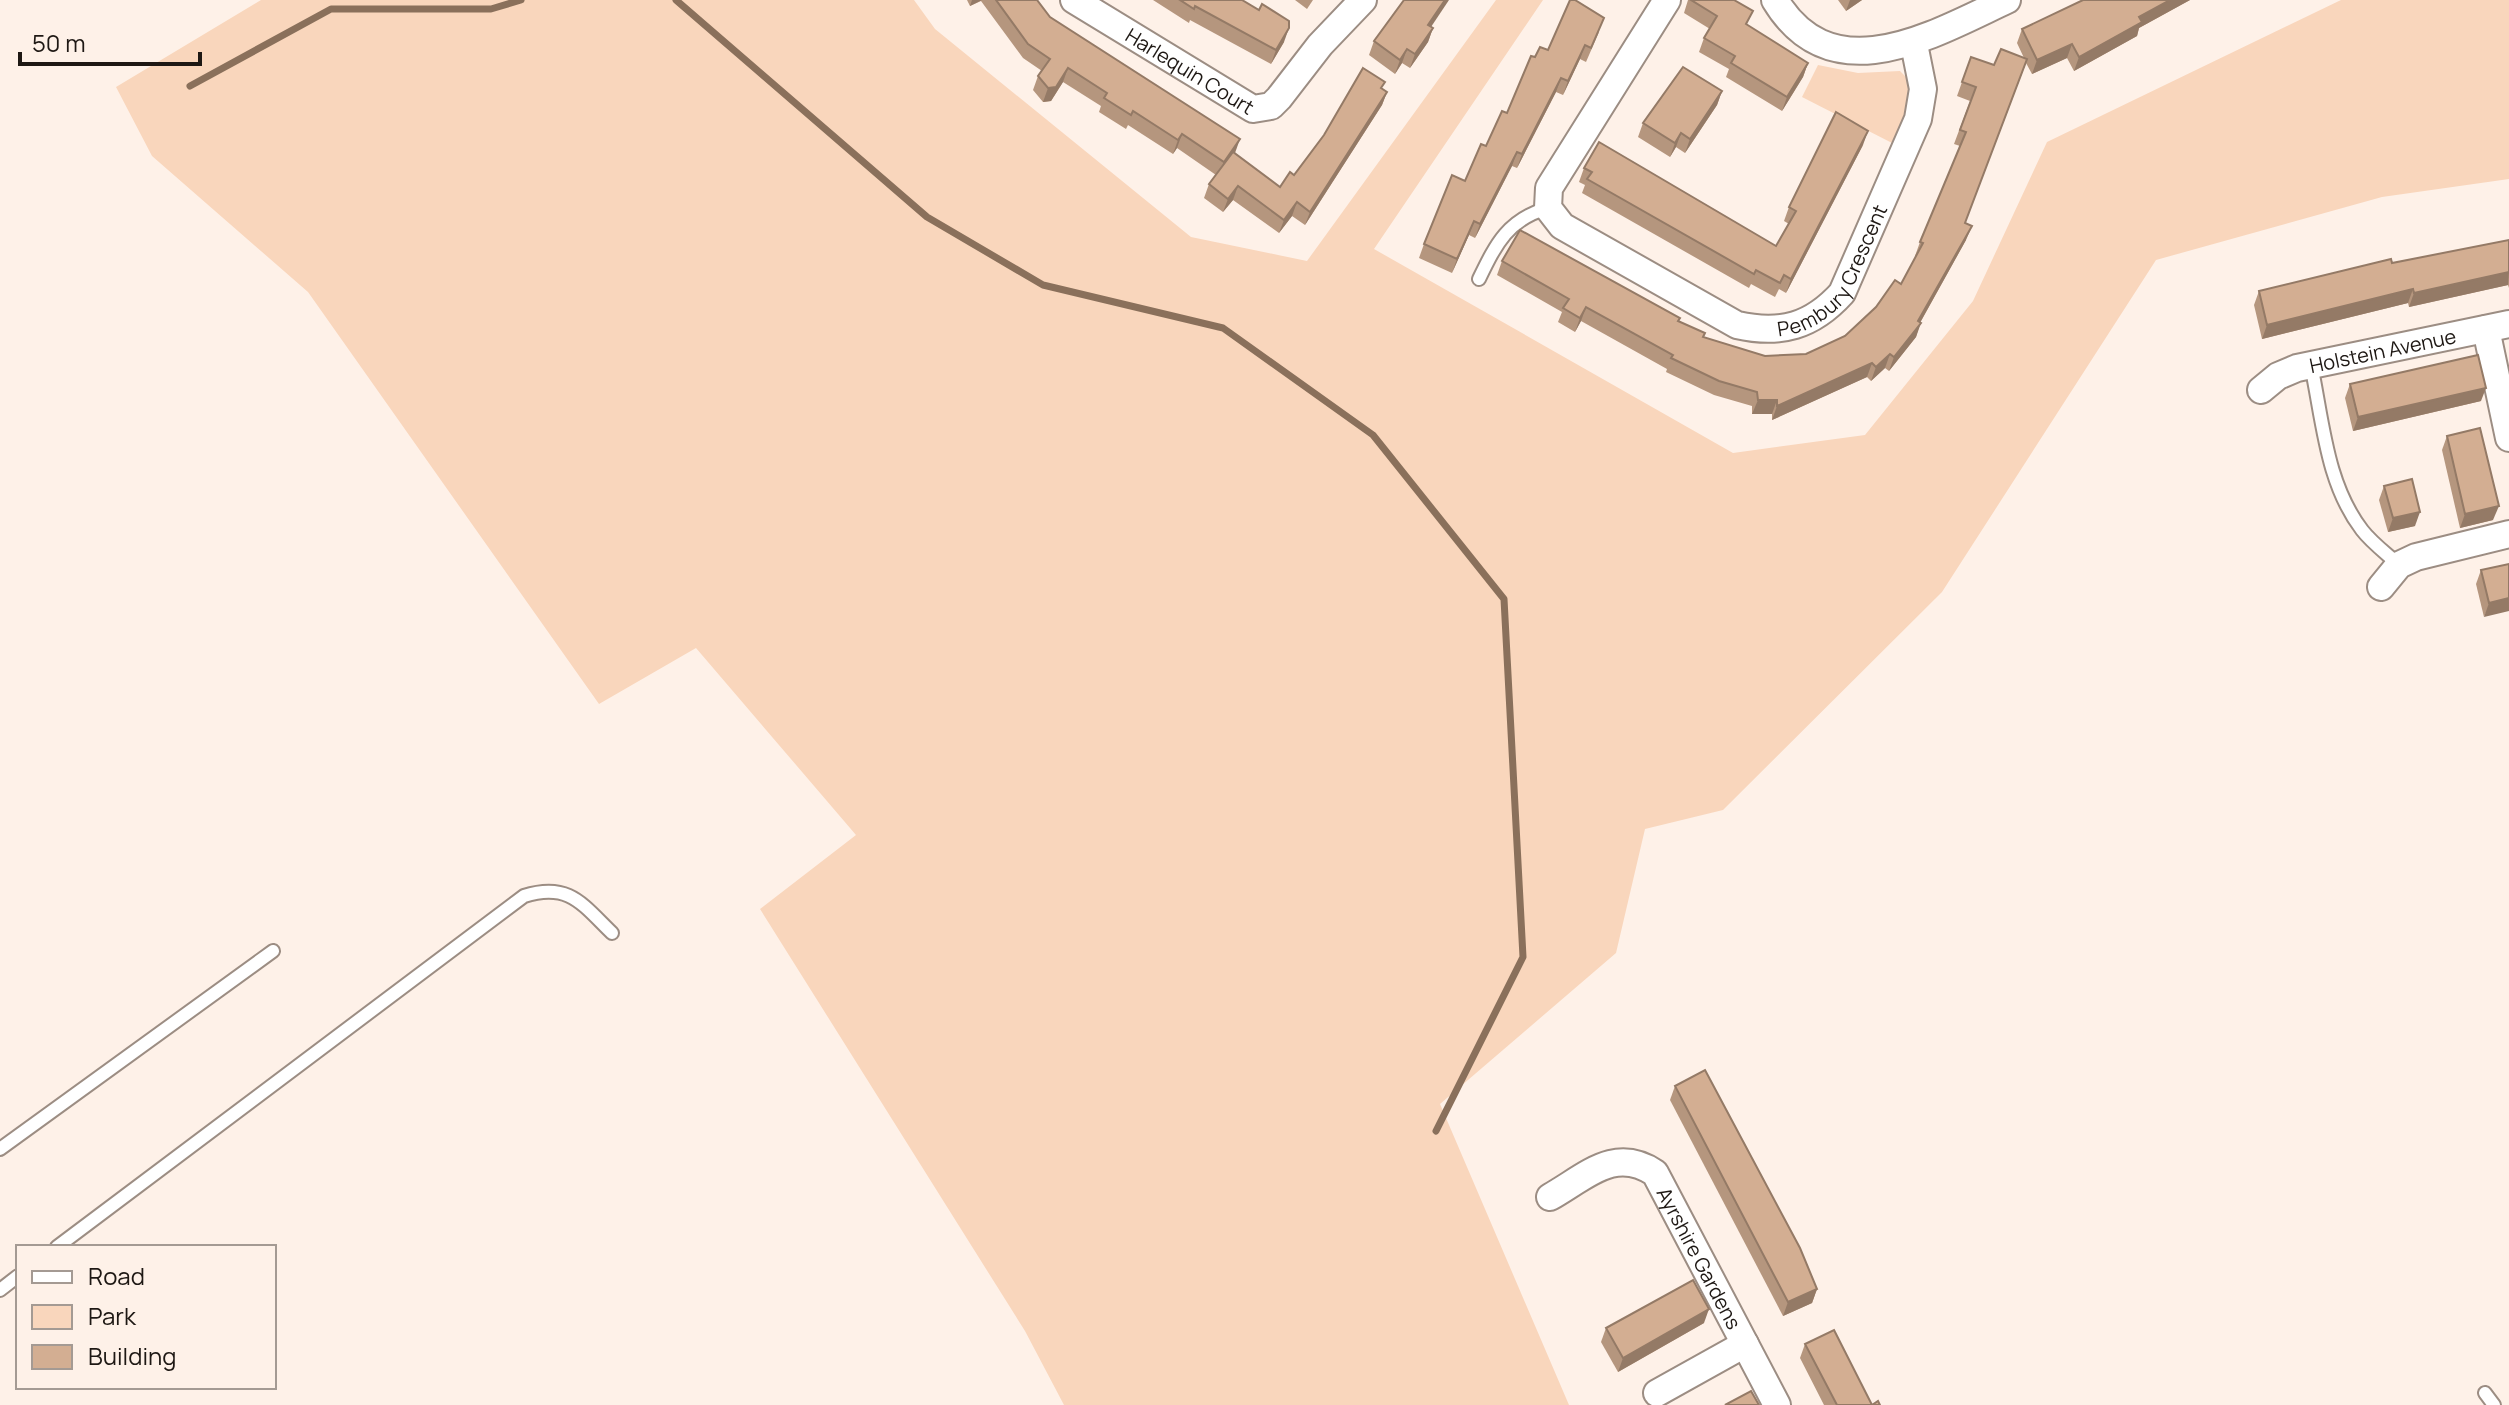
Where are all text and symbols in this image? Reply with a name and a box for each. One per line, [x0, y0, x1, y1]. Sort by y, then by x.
scale bar [20, 16, 200, 66]
street label: Harlequin Court [1121, 21, 1260, 120]
text: 50 m [32, 26, 86, 59]
street label: Pembury Crescent [1775, 200, 1893, 342]
street label: Holstein Avenue [2307, 322, 2458, 379]
street label: Ayrshire Gardens [1651, 1182, 1748, 1334]
legend [16, 1245, 276, 1389]
text: Road [88, 1259, 145, 1292]
text: Park [88, 1299, 137, 1332]
text: Building [88, 1339, 176, 1372]

